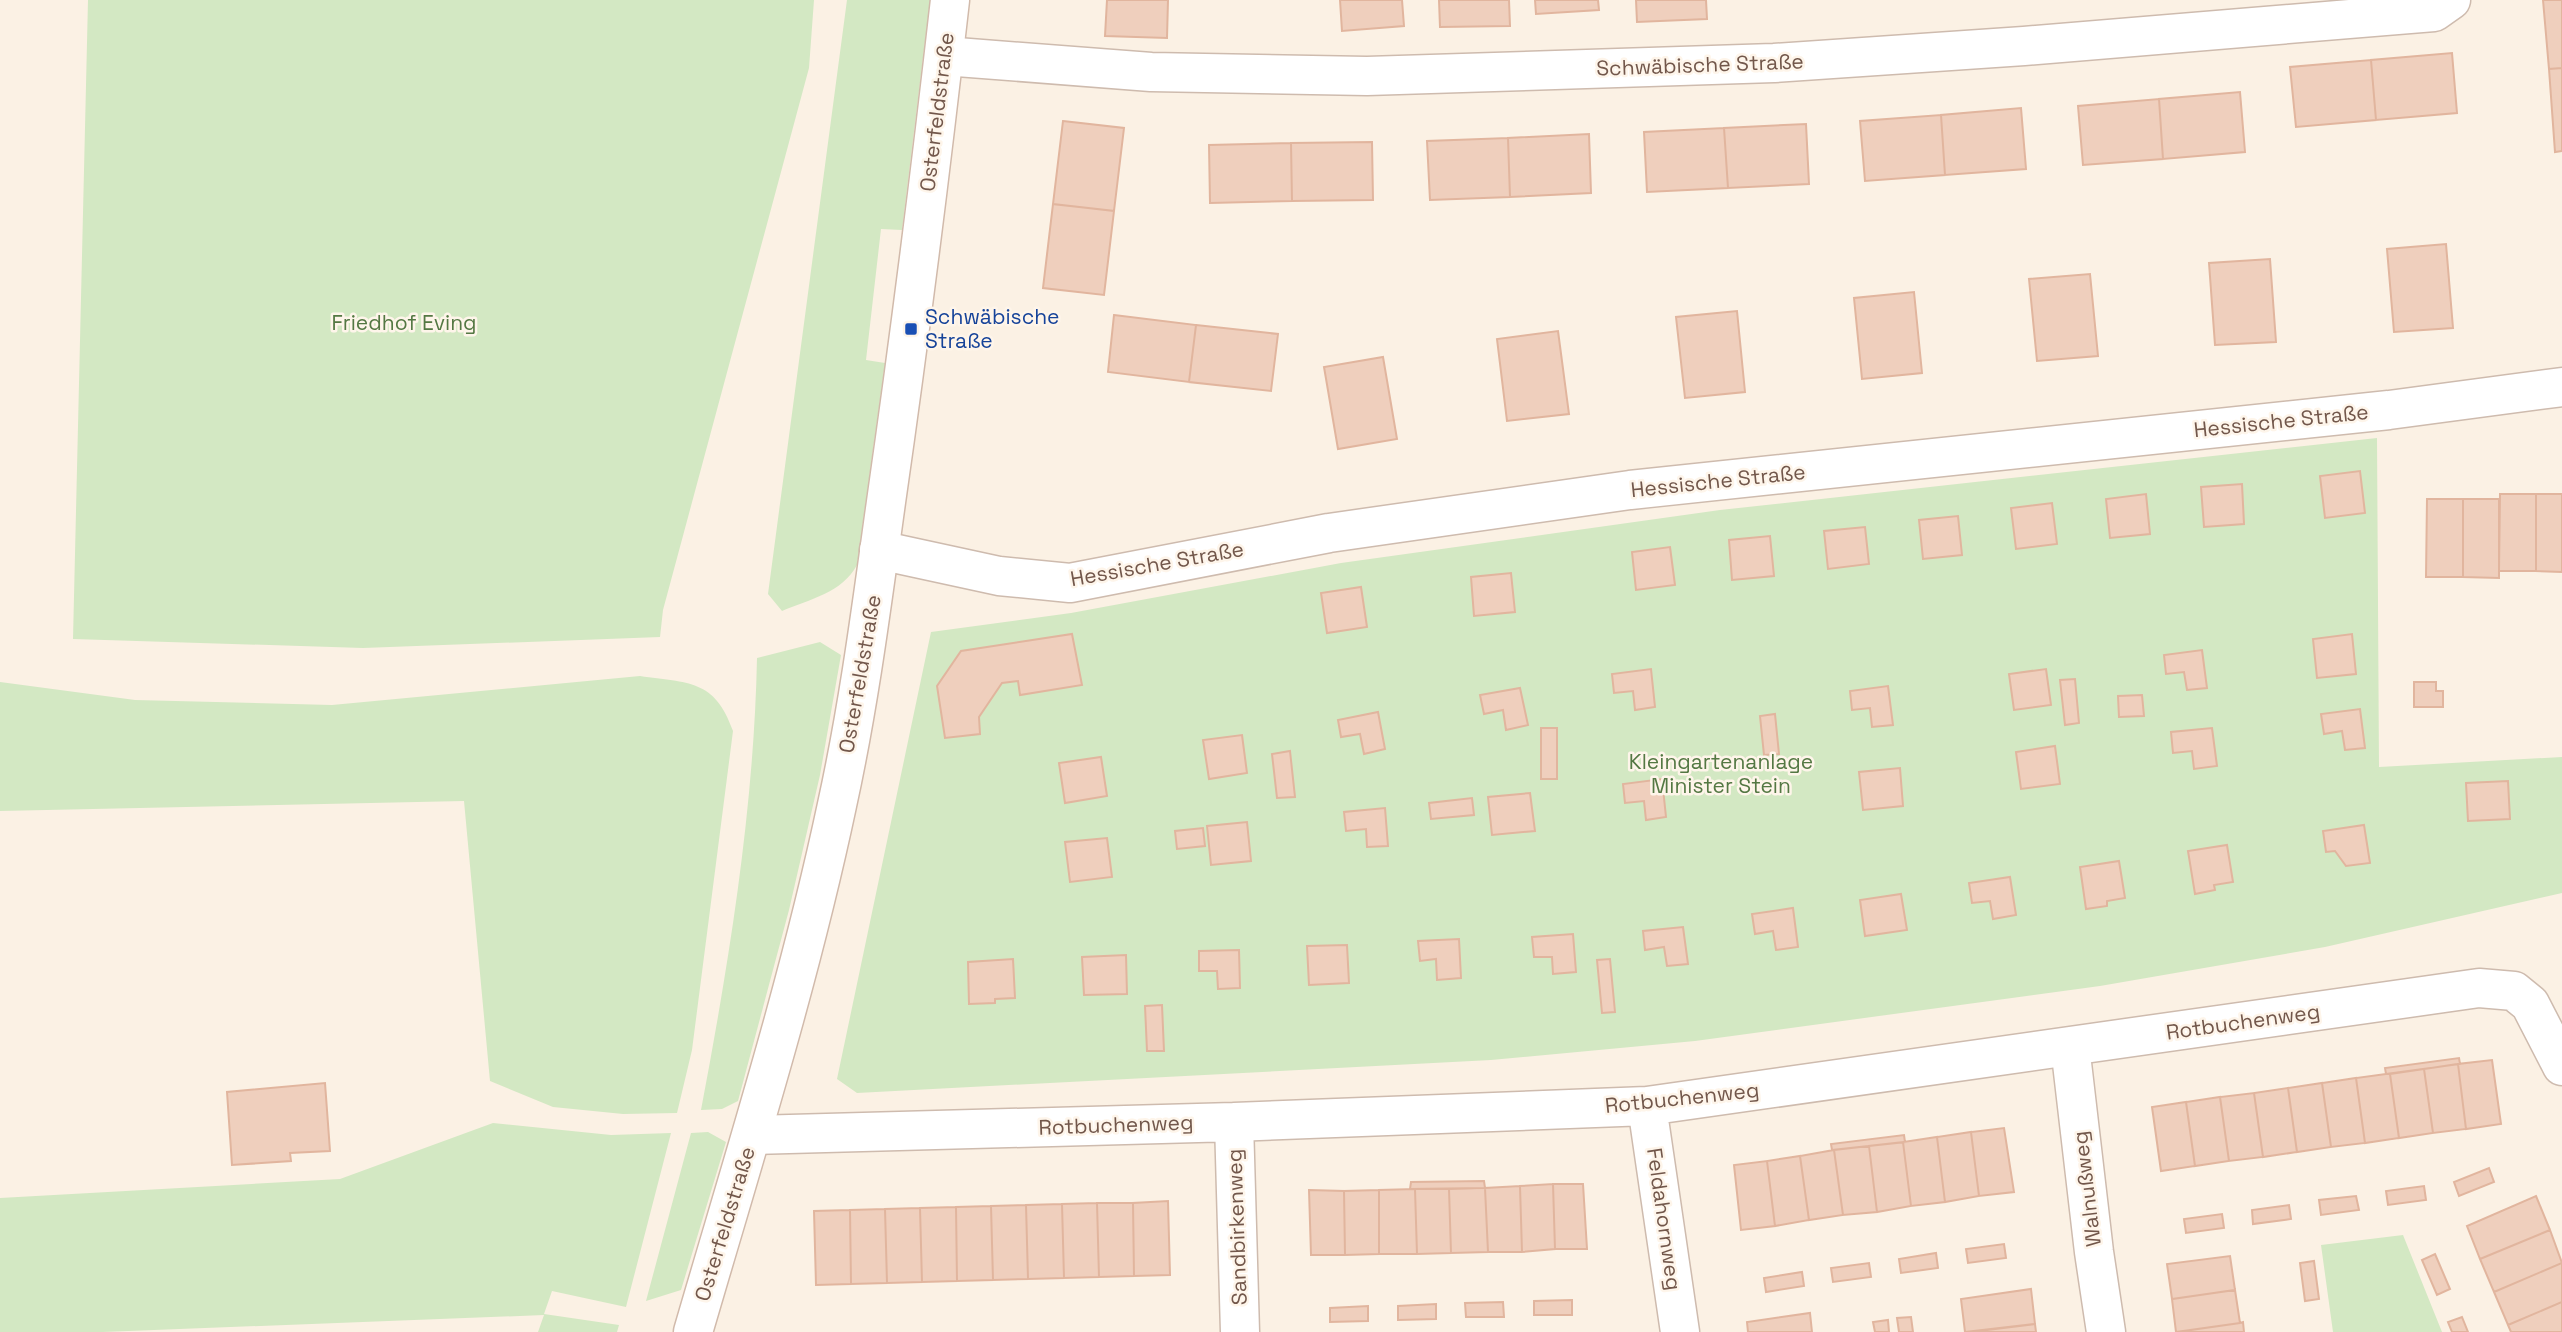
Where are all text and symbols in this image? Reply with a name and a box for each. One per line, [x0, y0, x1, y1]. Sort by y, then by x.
street label: Osterfeldstraße [913, 31, 960, 193]
street label: Schwäbische Straße [1596, 47, 1804, 82]
place label: Schwäbische Straße [925, 303, 1060, 354]
park label: Friedhof Eving [331, 309, 477, 336]
marker: Schwäbische Straße [903, 321, 919, 337]
street label: Hessische Straße [2192, 398, 2370, 443]
street label: Hessische Straße [1629, 458, 1807, 503]
street label: Hessische Straße [1068, 535, 1246, 592]
street label: Osterfeldstraße [832, 593, 887, 755]
park label: Kleingartenanlage Minister Stein [1629, 748, 1813, 799]
street label: Rotbuchenweg [2164, 997, 2322, 1046]
street label: Rotbuchenweg [1603, 1076, 1760, 1119]
street label: Rotbuchenweg [1038, 1108, 1194, 1141]
street label: Walnußweg [2066, 1130, 2107, 1248]
street label: Osterfeldstraße [688, 1143, 761, 1304]
street label: Feldahornweg [1641, 1146, 1688, 1292]
street label: Sandbirkenweg [1220, 1148, 1253, 1306]

